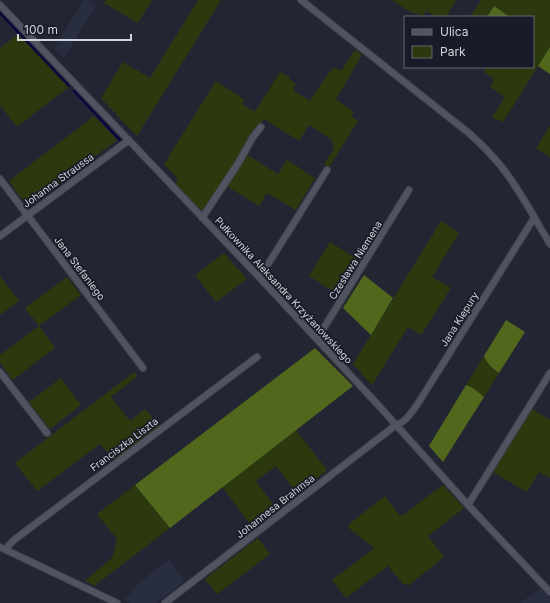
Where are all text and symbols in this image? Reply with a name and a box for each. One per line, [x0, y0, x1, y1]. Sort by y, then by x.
scale bar [18, 16, 131, 42]
legend [404, 16, 534, 68]
text: 100 m [24, 22, 58, 37]
text: Ulica [440, 24, 468, 39]
text: Park [440, 44, 466, 59]
street label: Johanna Straussa [20, 150, 96, 210]
street label: Pułkownika Aleksandra Krzyżanowskiego [213, 214, 355, 366]
street label: Czesława Niemena [326, 219, 384, 301]
street label: Jana Stefaniego [52, 234, 108, 302]
street label: Jana Kiepury [437, 289, 481, 349]
street label: Franciszka Liszta [88, 415, 160, 473]
street label: Johannesa Brahmsa [233, 472, 317, 540]

